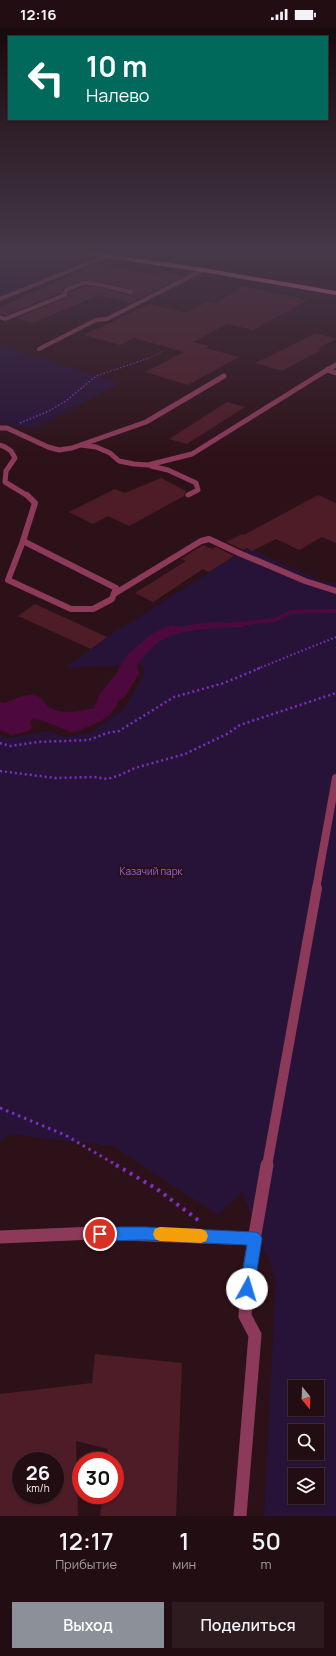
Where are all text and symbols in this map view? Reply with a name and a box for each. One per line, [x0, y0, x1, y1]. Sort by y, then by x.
text: 12:16 [20, 4, 57, 25]
text: 10 m [86, 47, 147, 85]
icon: left [20, 52, 72, 104]
text: Налево [86, 83, 150, 107]
park label: Казачий парк [119, 864, 184, 878]
pin [83, 1217, 117, 1251]
icon: arrive [89, 1223, 111, 1245]
position arrow [226, 1268, 268, 1310]
north arrow [288, 1380, 324, 1416]
map controls [288, 1380, 324, 1504]
button: search [288, 1424, 324, 1460]
speed limit sign: 30 [72, 1452, 124, 1504]
text: 26 [26, 1459, 50, 1486]
button: layers [288, 1468, 324, 1504]
text: km/h [26, 1481, 50, 1495]
text: 12:17 [59, 1524, 113, 1557]
text: 1 [179, 1524, 189, 1557]
text: 50 [251, 1524, 281, 1557]
text: Прибытие [55, 1555, 117, 1573]
text: мин [172, 1555, 196, 1573]
text: m [261, 1555, 272, 1573]
button: Выход [12, 1602, 164, 1648]
button: Поделиться [172, 1602, 324, 1648]

